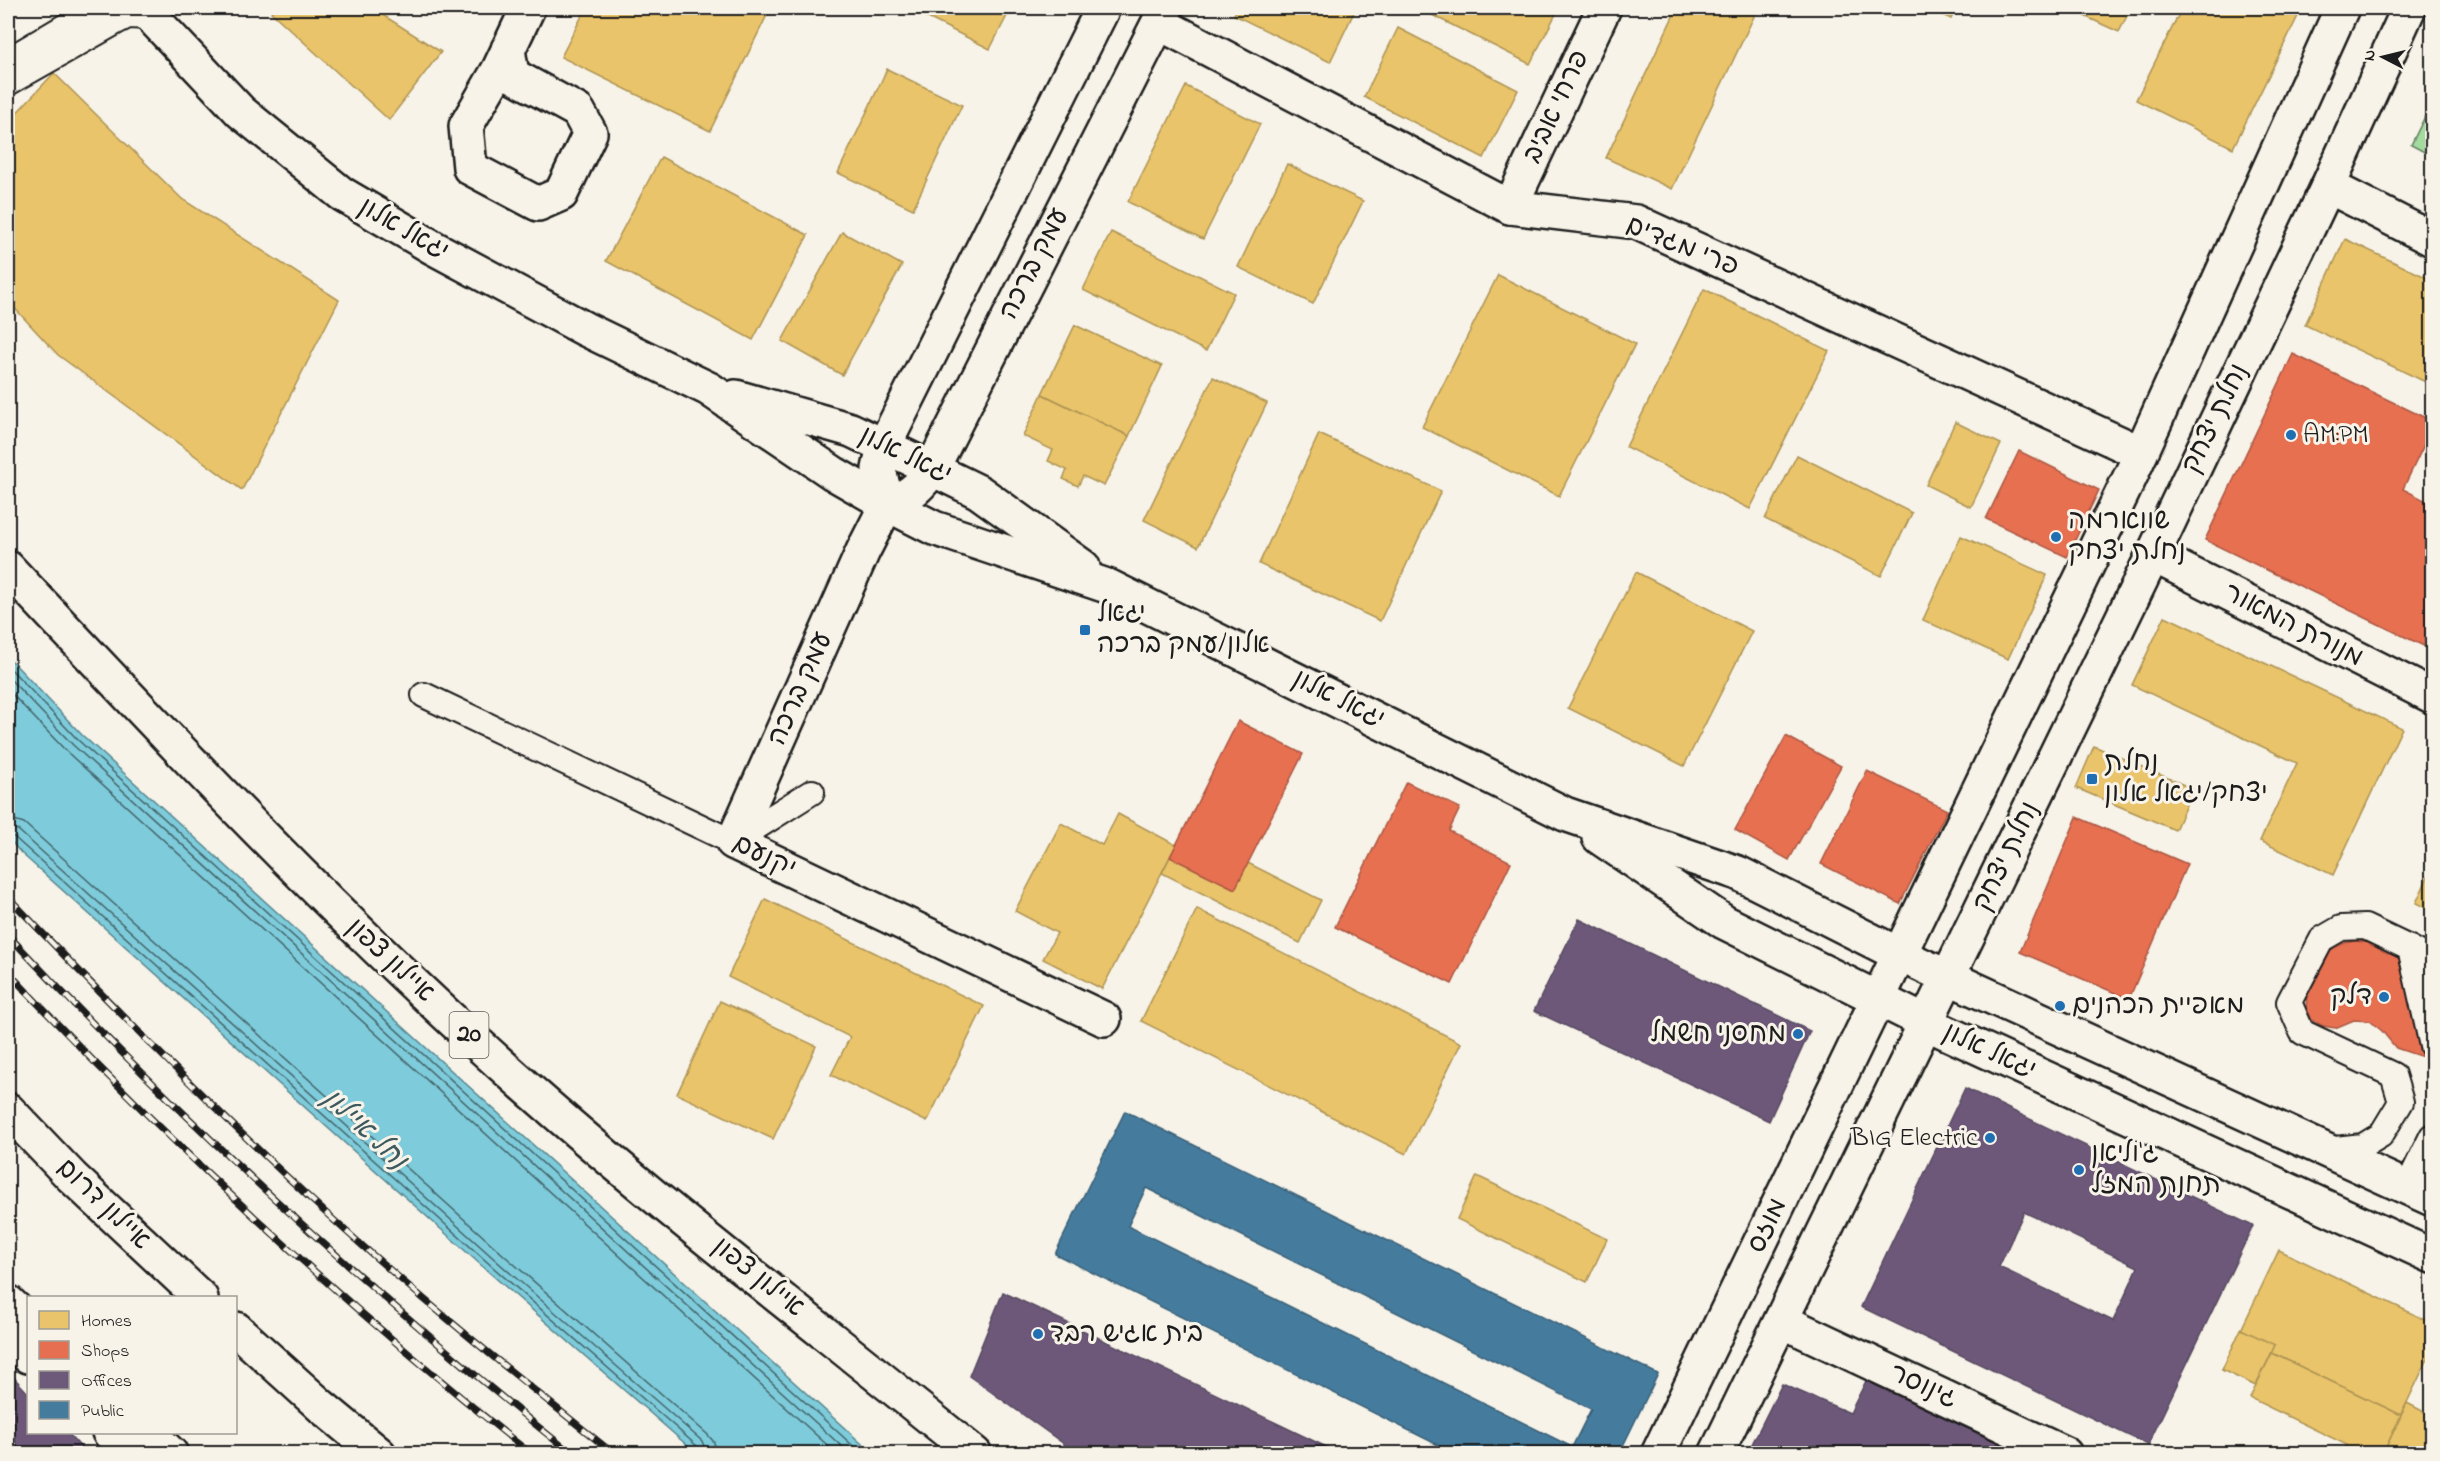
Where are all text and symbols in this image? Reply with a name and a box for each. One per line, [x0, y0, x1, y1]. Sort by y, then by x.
north arrow [2353, 27, 2413, 87]
street label: פרחי אביב [1514, 44, 1600, 170]
text: N [2358, 48, 2383, 62]
street label: יגאל אלון [351, 188, 455, 272]
street label: עמק ברכה [990, 201, 1080, 327]
street label: פרי מגדים [1620, 207, 1744, 287]
street label: נחלת יצחק [2173, 358, 2259, 480]
place label: AM:PM [2303, 416, 2369, 455]
street label: יגאל אלון [852, 417, 958, 495]
marker: AM:PM [2284, 428, 2298, 442]
place label: שווארמה נחלת יצחק [2068, 502, 2186, 572]
marker: שווארמה נחלת יצחק [2049, 530, 2063, 544]
street label: מנורת המאור [2216, 574, 2370, 678]
place label: יגאל אלון/עמק ברכה [1097, 595, 1270, 665]
marker: יגאל אלון/עמק ברכה [1078, 623, 1092, 637]
street label: עמק ברכה [759, 626, 843, 752]
street label: יגאל אלון [1285, 660, 1391, 740]
place label: נחלת יצחק/יגאל אלון [2104, 744, 2268, 814]
marker: נחלת יצחק/יגאל אלון [2085, 772, 2099, 786]
street label: נחלת יצחק [1964, 796, 2050, 918]
street label: יקנעם [726, 825, 802, 889]
street label: איילון צפון [337, 910, 443, 1012]
place label: דלק [2330, 978, 2372, 1017]
place label: מאפיית הכהנים [2072, 987, 2244, 1026]
marker: דלק [2377, 990, 2391, 1004]
marker: מאפיית הכהנים [2053, 999, 2067, 1013]
road number: 20 [450, 1012, 488, 1058]
street label: יגאל אלון [1936, 1013, 2042, 1091]
place label: מחסני חשמל [1650, 1015, 1786, 1054]
marker: מחסני חשמל [1791, 1027, 1805, 1041]
water label: נחל איילון [312, 1080, 417, 1181]
place label: BIG Electric [1850, 1119, 1978, 1158]
marker: BIG Electric [1983, 1131, 1997, 1145]
place label: ג'וליאן תחנת המזל [2091, 1135, 2221, 1205]
street label: איילון דרום [47, 1150, 159, 1260]
marker: ג'וליאן תחנת המזל [2072, 1163, 2086, 1177]
street label: מוזס [1738, 1192, 1798, 1260]
street label: איילון צפון [703, 1229, 813, 1327]
legend [27, 1296, 237, 1434]
text: Homes [81, 1309, 132, 1335]
place label: בית אגיש רבד [1050, 1315, 1203, 1354]
marker: בית אגיש רבד [1031, 1327, 1045, 1341]
text: Shops [81, 1339, 129, 1365]
street label: גינוסר [1883, 1354, 1963, 1420]
text: Offices [81, 1369, 132, 1395]
text: Public [81, 1399, 124, 1425]

